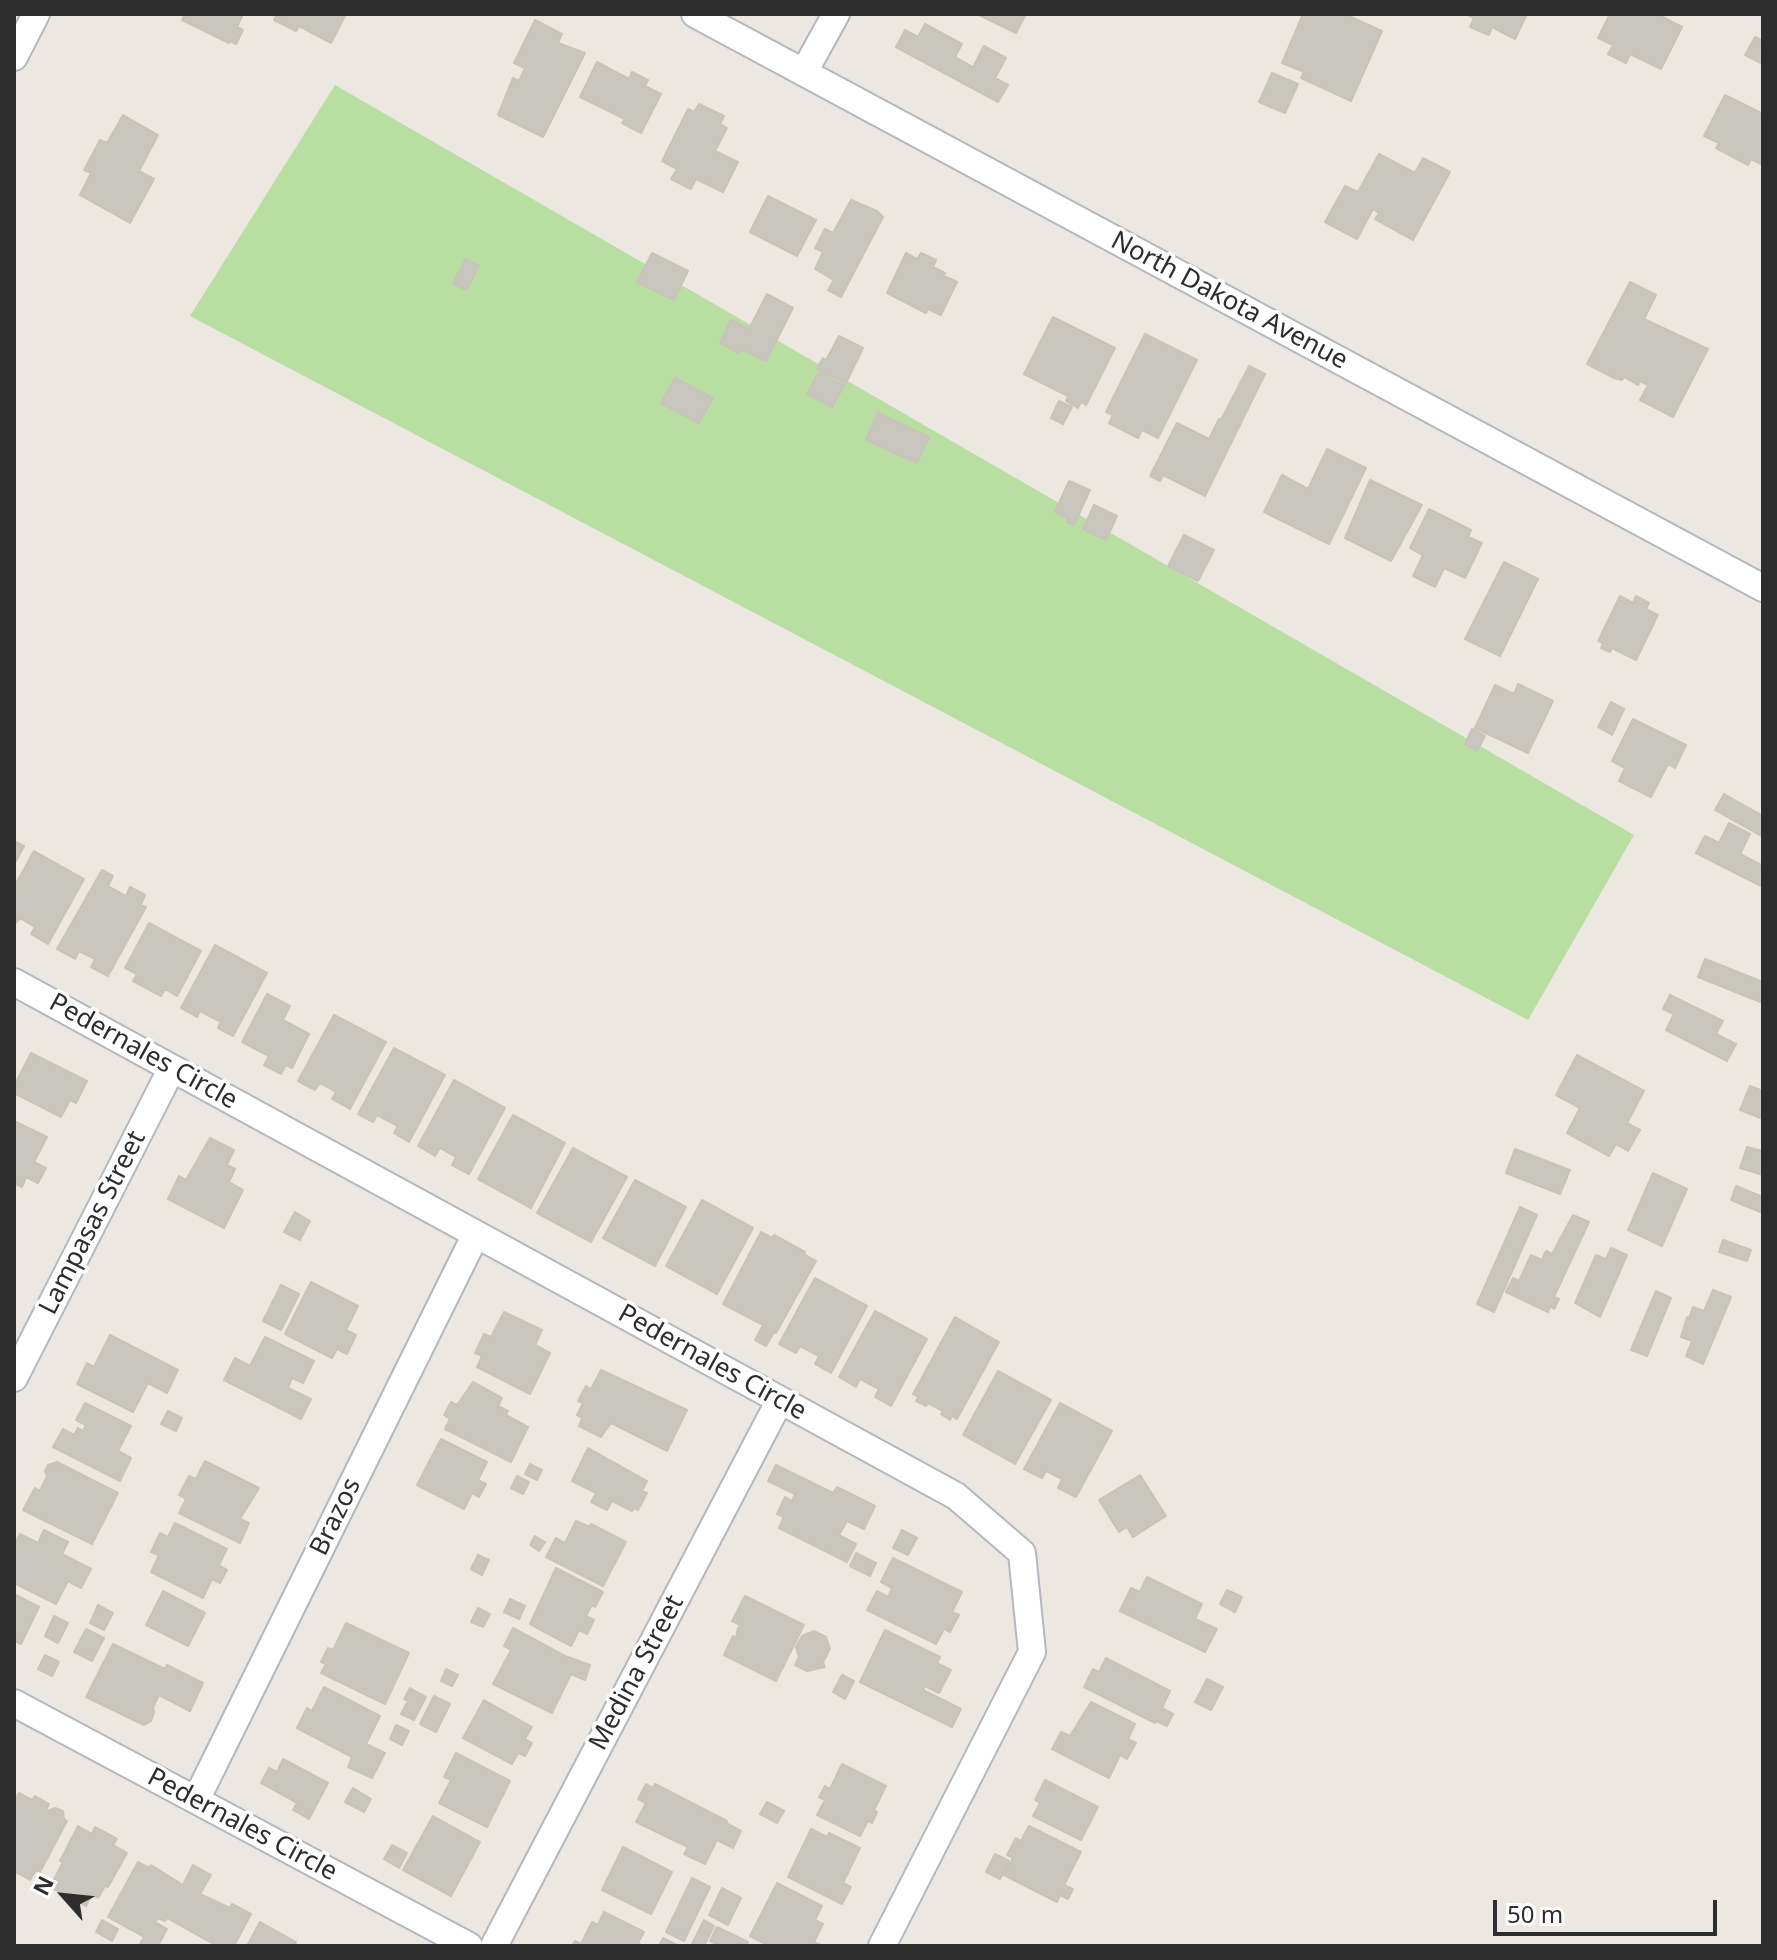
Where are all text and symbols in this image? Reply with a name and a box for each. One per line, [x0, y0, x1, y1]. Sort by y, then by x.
street label: North Dakota Avenue [1105, 225, 1353, 377]
street label: Pedernales Circle [43, 987, 243, 1117]
street label: Lampasas Street [33, 1126, 153, 1320]
street label: Pedernales Circle [612, 1298, 812, 1428]
street label: Brazos [304, 1473, 368, 1561]
street label: Medina Street [583, 1590, 691, 1756]
street label: Pedernales Circle [142, 1762, 342, 1888]
north arrow [24, 1856, 104, 1936]
text: N [25, 1870, 60, 1900]
scale bar [1497, 1884, 1721, 1934]
text: 50 m [1507, 1897, 1563, 1930]

